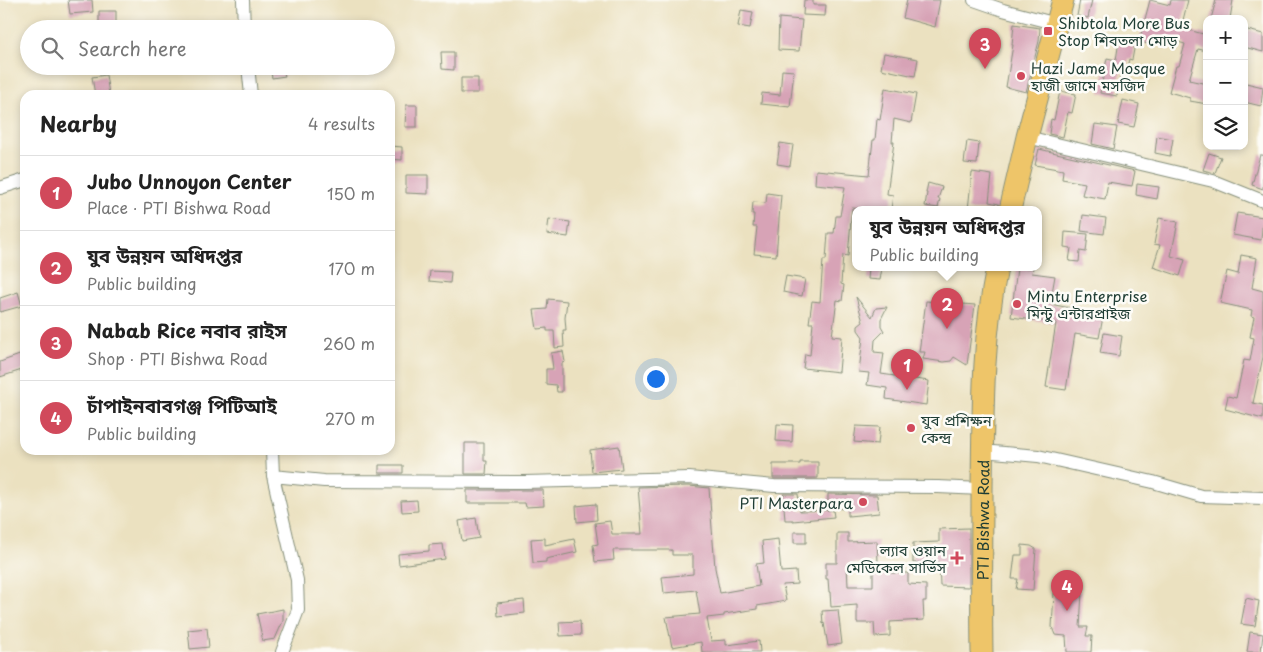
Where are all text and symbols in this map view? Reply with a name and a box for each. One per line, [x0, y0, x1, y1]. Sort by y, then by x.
place label: Shibtola More Bus Stop শিবতলা মোড় [1058, 11, 1190, 51]
map controls [1203, 15, 1248, 150]
button: + [1203, 15, 1248, 60]
search box [20, 20, 395, 75]
marker: Shibtola More Bus Stop শিবতলা মোড় [1042, 25, 1054, 37]
pin: 3 [969, 28, 1001, 69]
icon: search [38, 34, 66, 62]
text: Search here [78, 34, 187, 62]
place label: Hazi Jame Mosque হাজী জামে মসজিদ [1030, 56, 1165, 96]
button: − [1203, 60, 1248, 105]
marker: Hazi Jame Mosque হাজী জামে মসজিদ [1015, 70, 1027, 82]
button: layers [1203, 105, 1248, 150]
text: Nearby [40, 107, 117, 139]
text: 4 results [308, 111, 375, 135]
text: Jubo Unnoyon Center [87, 167, 292, 195]
text: 1 [52, 181, 60, 205]
text: 150 m [327, 181, 375, 205]
text: Place · PTI Bishwa Road [87, 195, 271, 219]
popup [852, 206, 1042, 271]
text: যুব উন্নয়ন অধিদপ্তর [869, 212, 1025, 240]
text: যুব উন্নয়ন অধিদপ্তর [87, 241, 242, 269]
text: Public building [869, 242, 979, 266]
text: 2 [50, 256, 62, 280]
text: 170 m [329, 256, 375, 280]
text: Public building [87, 271, 197, 295]
place label: Mintu Enterprise মিন্টু এন্টারপ্রাইজ [1026, 284, 1147, 324]
pin: 2 [931, 288, 963, 329]
marker: Mintu Enterprise মিন্টু এন্টারপ্রাইজ [1011, 298, 1023, 310]
text: Nabab Rice নবাব রাইস [87, 316, 287, 344]
text: 3 [51, 331, 61, 355]
text: 260 m [323, 331, 375, 355]
text: Shop · PTI Bishwa Road [87, 346, 268, 370]
pin: 1 [891, 349, 923, 390]
your location [643, 366, 669, 392]
text: চাঁপাইনবাবগঞ্জ পিটিআই [87, 391, 277, 419]
text: 4 [51, 406, 61, 430]
text: 270 m [325, 406, 375, 430]
place label: যুব প্রশিক্ষন কেন্দ্র [920, 408, 993, 448]
text: Public building [87, 421, 197, 445]
marker: যুব প্রশিক্ষন কেন্দ্র [905, 422, 917, 434]
street label: PTI Bishwa Road [970, 460, 994, 580]
place label: PTI Masterpara [740, 491, 854, 514]
marker: PTI Masterpara [857, 496, 869, 508]
place label: ল্যাব ওয়ান মেডিকেল সার্ভিস [846, 538, 947, 578]
marker: ল্যাব ওয়ান মেডিকেল সার্ভিস [950, 551, 964, 565]
pin: 4 [1051, 570, 1083, 611]

